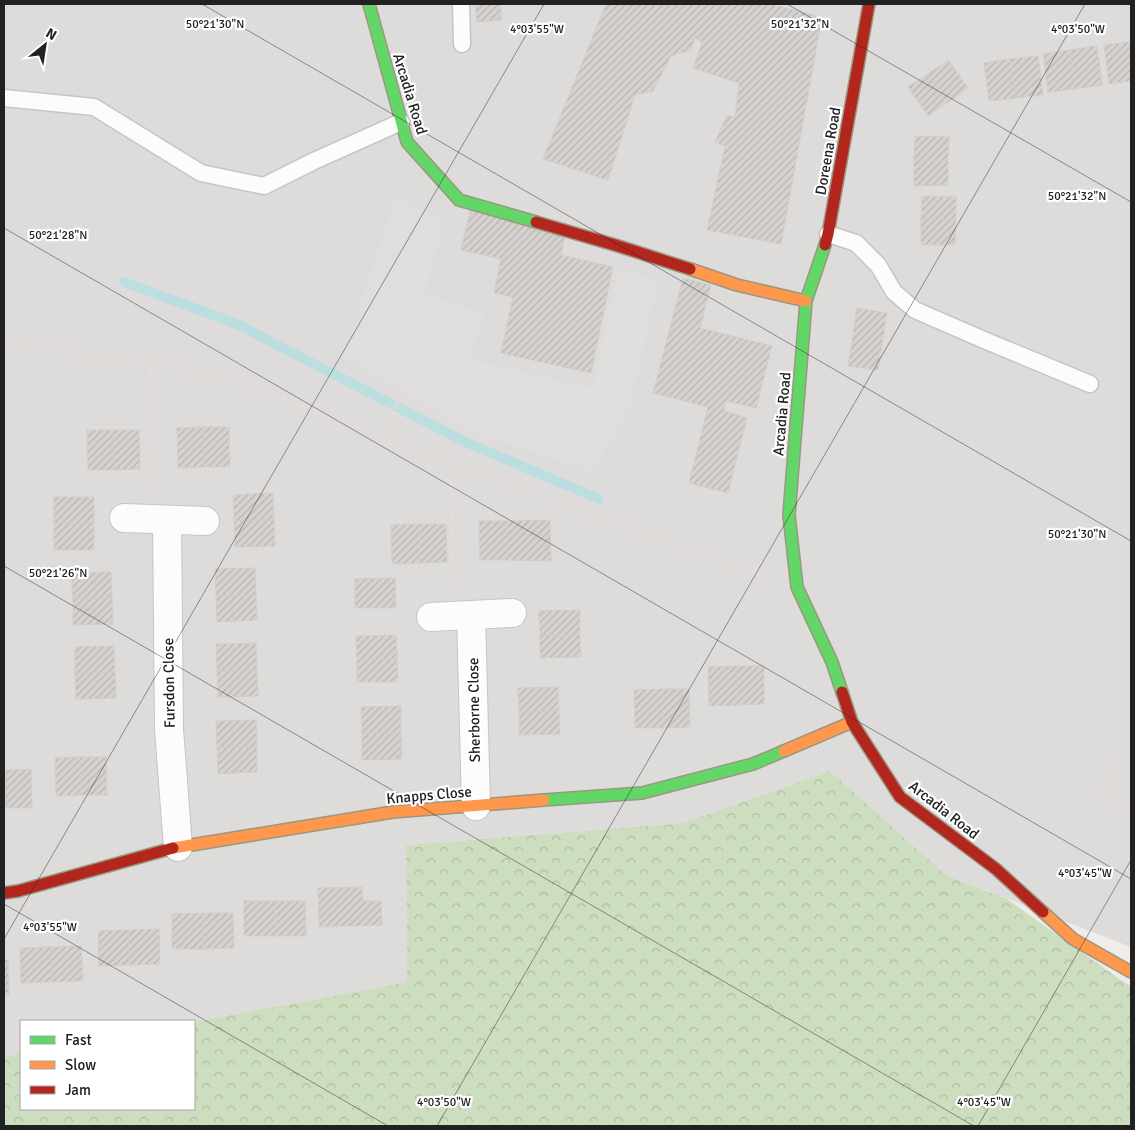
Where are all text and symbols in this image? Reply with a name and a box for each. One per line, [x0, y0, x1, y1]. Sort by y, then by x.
text: 50°21'30"N [186, 17, 244, 32]
text: 50°21'32"N [771, 17, 829, 32]
north arrow [20, 20, 70, 70]
text: 4°03'55"W [510, 22, 564, 37]
text: 4°03'50"W [1051, 22, 1105, 37]
text: N [43, 24, 60, 44]
street label: Arcadia Road [389, 51, 431, 137]
street label: Doreena Road [811, 106, 845, 196]
text: 50°21'32"N [1048, 189, 1106, 204]
text: 50°21'28"N [29, 228, 87, 243]
street label: Arcadia Road [769, 371, 795, 457]
text: 50°21'30"N [1048, 527, 1106, 542]
text: 50°21'26"N [29, 566, 87, 581]
street label: Fursdon Close [159, 638, 179, 728]
street label: Sherborne Close [464, 657, 484, 763]
street label: Arcadia Road [905, 777, 983, 843]
street label: Knapps Close [386, 782, 472, 808]
text: 4°03'45"W [1058, 866, 1112, 881]
text: 4°03'55"W [23, 920, 77, 935]
legend [20, 1020, 195, 1110]
text: Fast [65, 1031, 92, 1049]
text: Slow [65, 1056, 96, 1074]
text: Jam [65, 1081, 91, 1099]
text: 4°03'50"W [417, 1095, 471, 1110]
text: 4°03'45"W [957, 1095, 1011, 1110]

